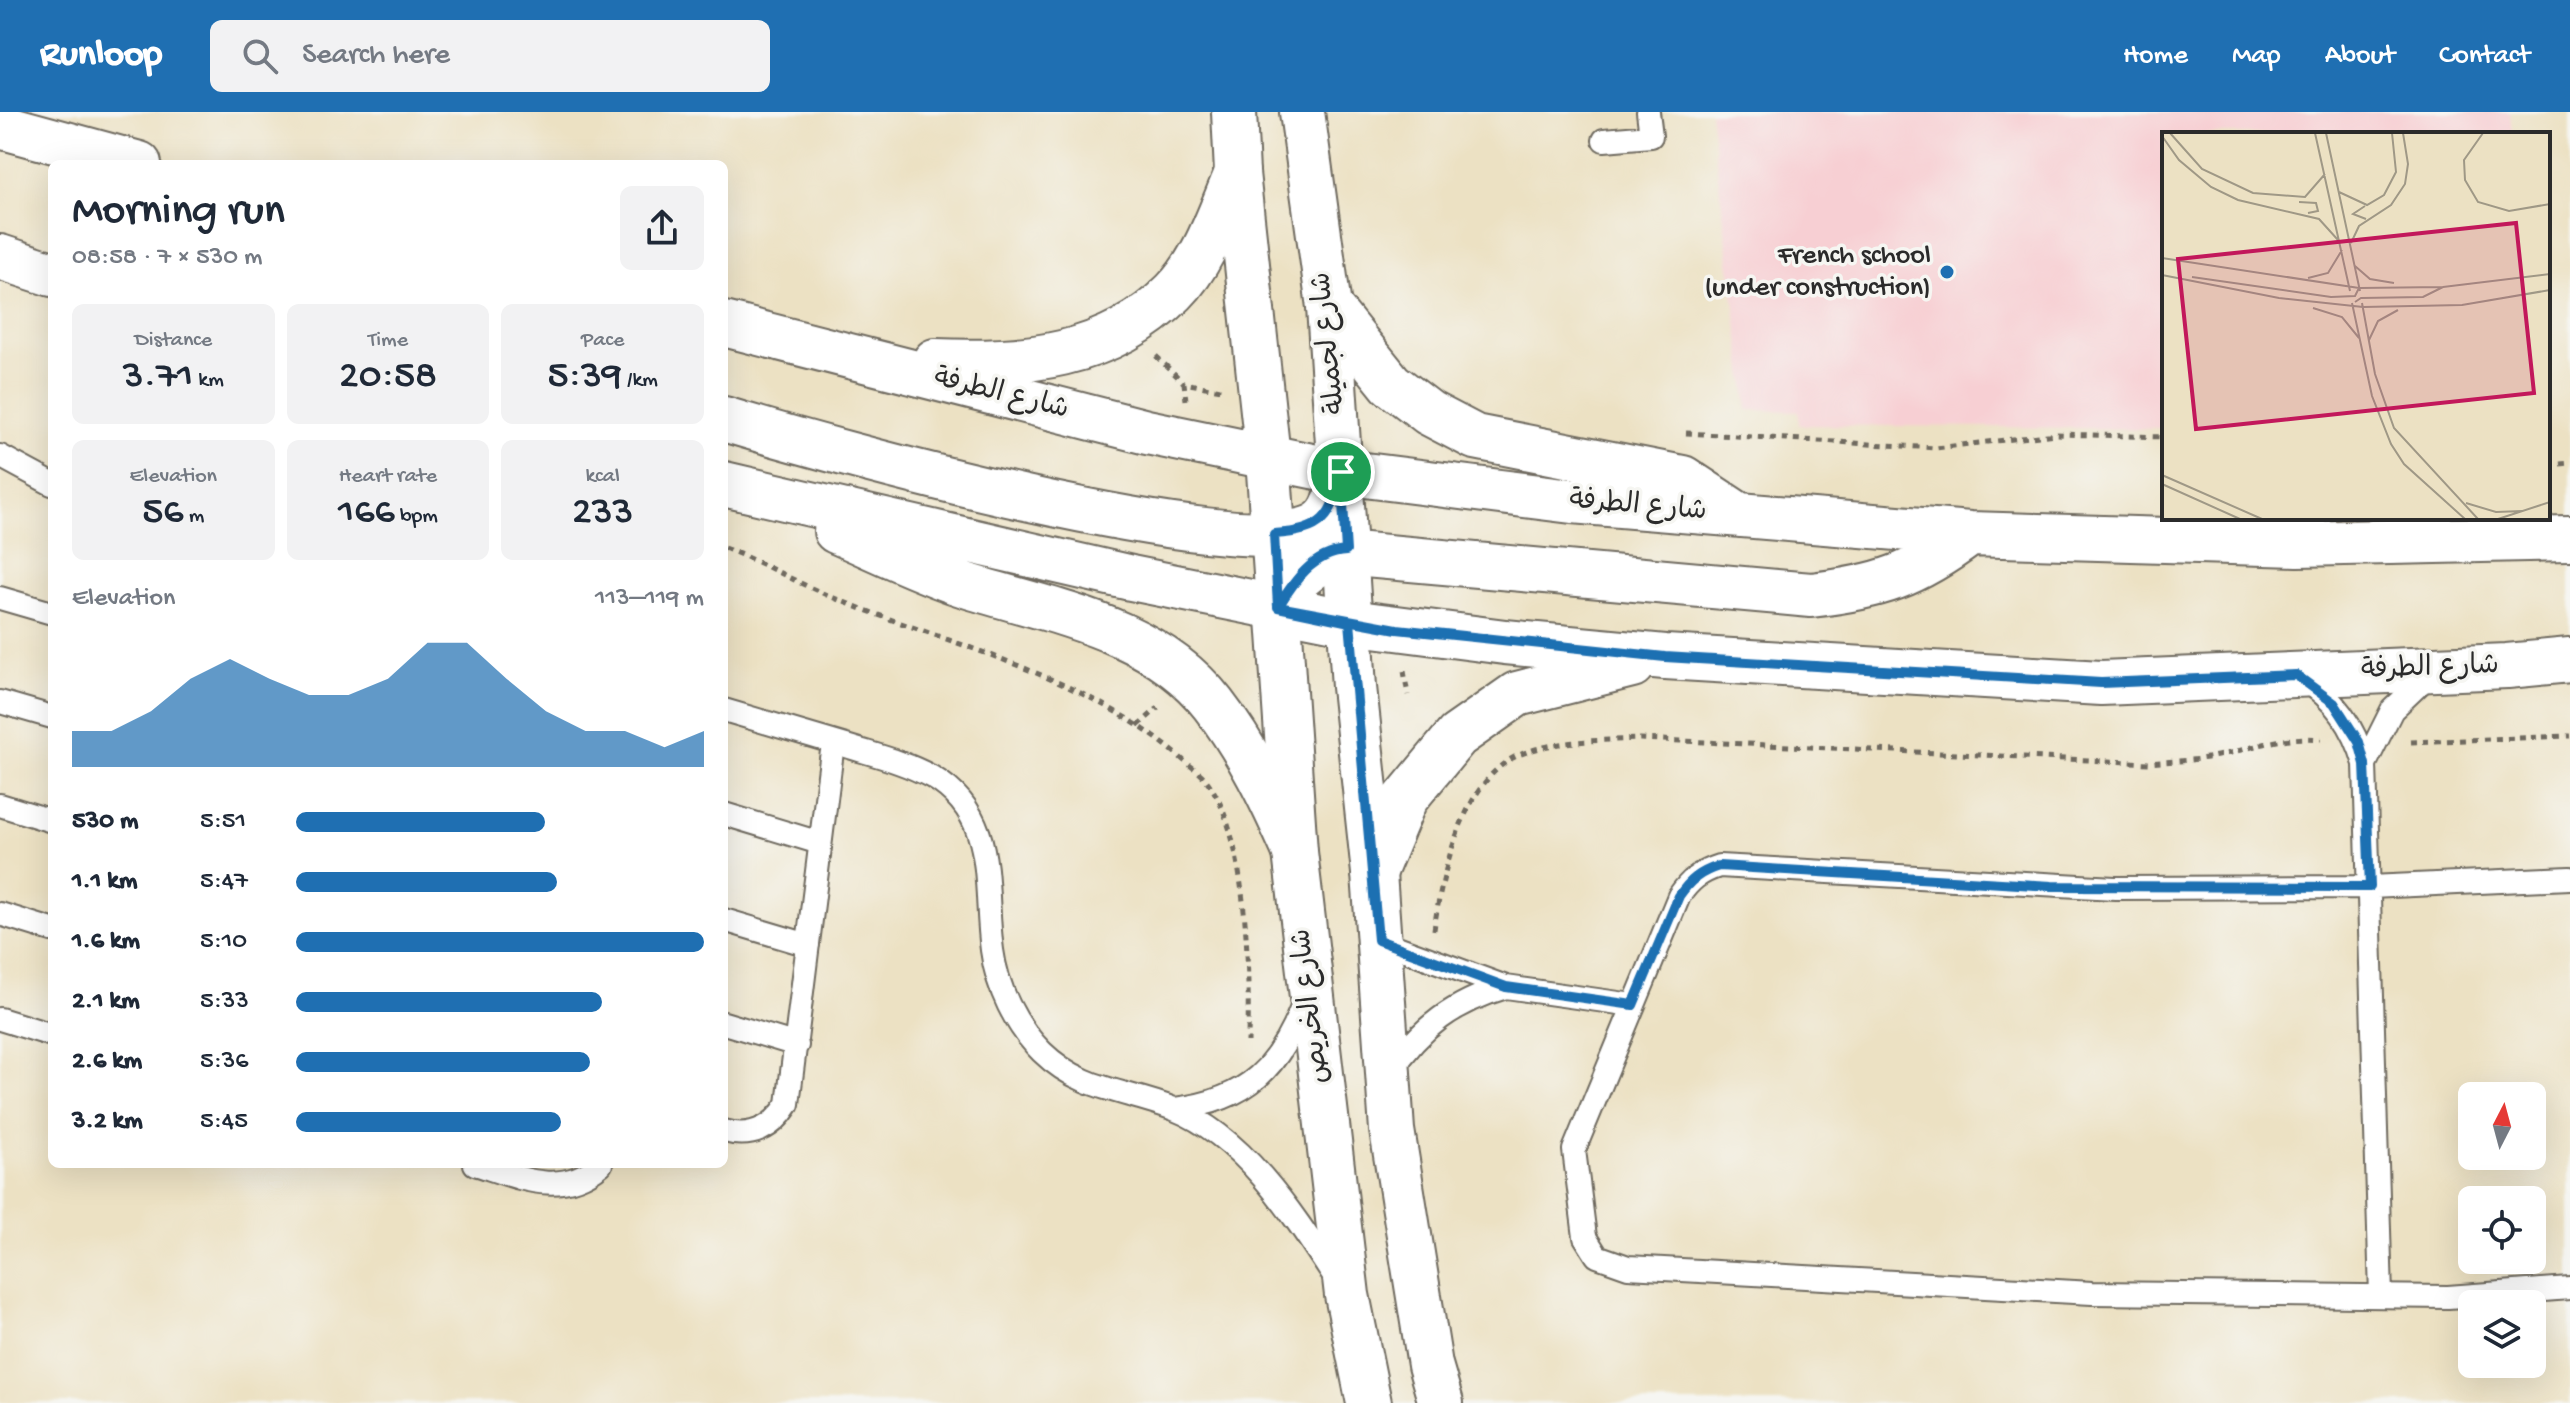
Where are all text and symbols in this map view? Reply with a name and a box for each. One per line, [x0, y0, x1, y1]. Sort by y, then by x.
search box [210, 20, 770, 92]
text: Runloop [40, 34, 162, 78]
icon: search [238, 34, 282, 78]
text: Search here [302, 39, 450, 74]
text: Home [2123, 40, 2188, 73]
text: Map [2232, 40, 2281, 73]
text: About [2325, 40, 2395, 73]
text: Contact [2439, 40, 2530, 73]
inset map [2162, 132, 2550, 520]
button: share [620, 186, 704, 270]
text: Morning run [72, 187, 285, 239]
place label: French school (under construction) [1704, 240, 1931, 305]
text: 08:58 · 7 × 530 m [72, 243, 263, 274]
marker: French school (under construction) [1938, 263, 1956, 281]
street label: شارع لجميلة [1306, 270, 1354, 416]
text: Distance [134, 328, 212, 354]
text: Time [368, 328, 408, 354]
text: Pace [581, 328, 624, 354]
text: 3.71 [123, 354, 193, 401]
text: 20:58 [339, 354, 437, 401]
text: 5:39 [548, 354, 622, 401]
street label: شارع الطرفة [930, 362, 1072, 428]
text: km [193, 368, 224, 394]
text: /km [622, 368, 658, 394]
pin [1307, 438, 1375, 506]
icon: arrive [1319, 450, 1363, 494]
text: Elevation [130, 464, 217, 490]
text: Heart rate [339, 464, 437, 490]
text: kcal [585, 464, 620, 490]
street label: شارع الطرفة [1568, 485, 1708, 529]
text: 56 [142, 490, 184, 537]
text: 166 [338, 490, 395, 537]
text: 233 [572, 490, 633, 537]
text: m [184, 504, 204, 530]
text: bpm [395, 504, 438, 530]
text: Elevation [72, 584, 175, 615]
text: 113–119 m [595, 584, 704, 615]
street label: شارع الطرفة [2361, 650, 2499, 688]
text: 530 m [72, 807, 139, 838]
text: 5:51 [200, 807, 246, 838]
text: 1.1 km [72, 867, 137, 898]
text: 5:47 [200, 867, 248, 898]
text: 1.6 km [72, 927, 140, 958]
text: 5:10 [200, 927, 247, 958]
street label: شارع الخريص [1286, 927, 1338, 1085]
text: 2.1 km [72, 987, 140, 1018]
text: 5:33 [200, 987, 249, 1018]
text: 2.6 km [72, 1047, 142, 1078]
text: 5:36 [200, 1047, 249, 1078]
north arrow [2458, 1082, 2546, 1170]
map controls [2458, 1082, 2546, 1378]
text: 3.2 km [72, 1107, 143, 1138]
text: 5:45 [200, 1107, 248, 1138]
button: locate [2458, 1186, 2546, 1274]
button: layers [2458, 1290, 2546, 1378]

